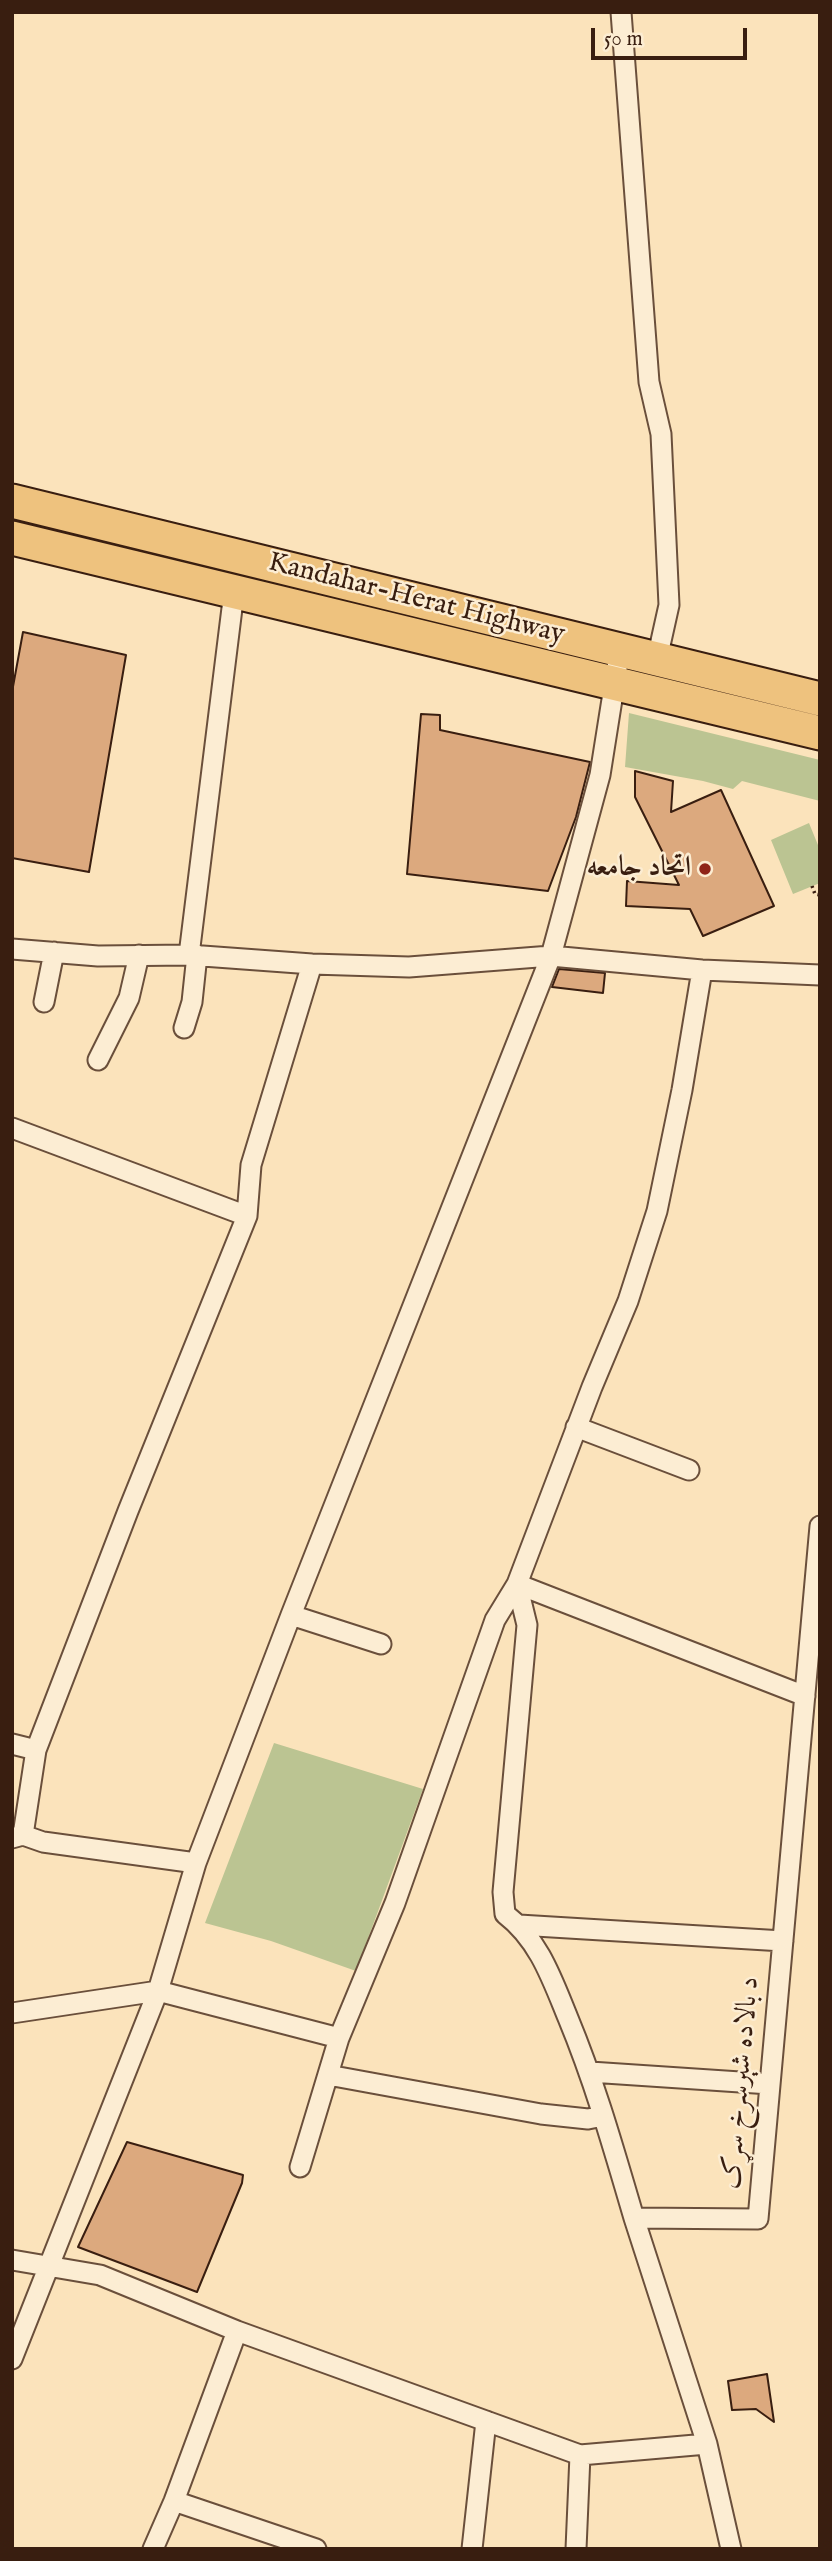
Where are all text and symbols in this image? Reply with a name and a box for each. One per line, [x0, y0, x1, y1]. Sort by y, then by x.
scale bar [594, 14, 750, 58]
text: 50 m [604, 26, 643, 53]
street label: Kandahar-Herat Highway [264, 547, 568, 653]
place label: اتحاد جامعه [587, 852, 691, 886]
marker: اتحاد جامعه [697, 861, 713, 877]
street label: د بالاده شېرسرخ سړک [716, 1975, 768, 2191]

